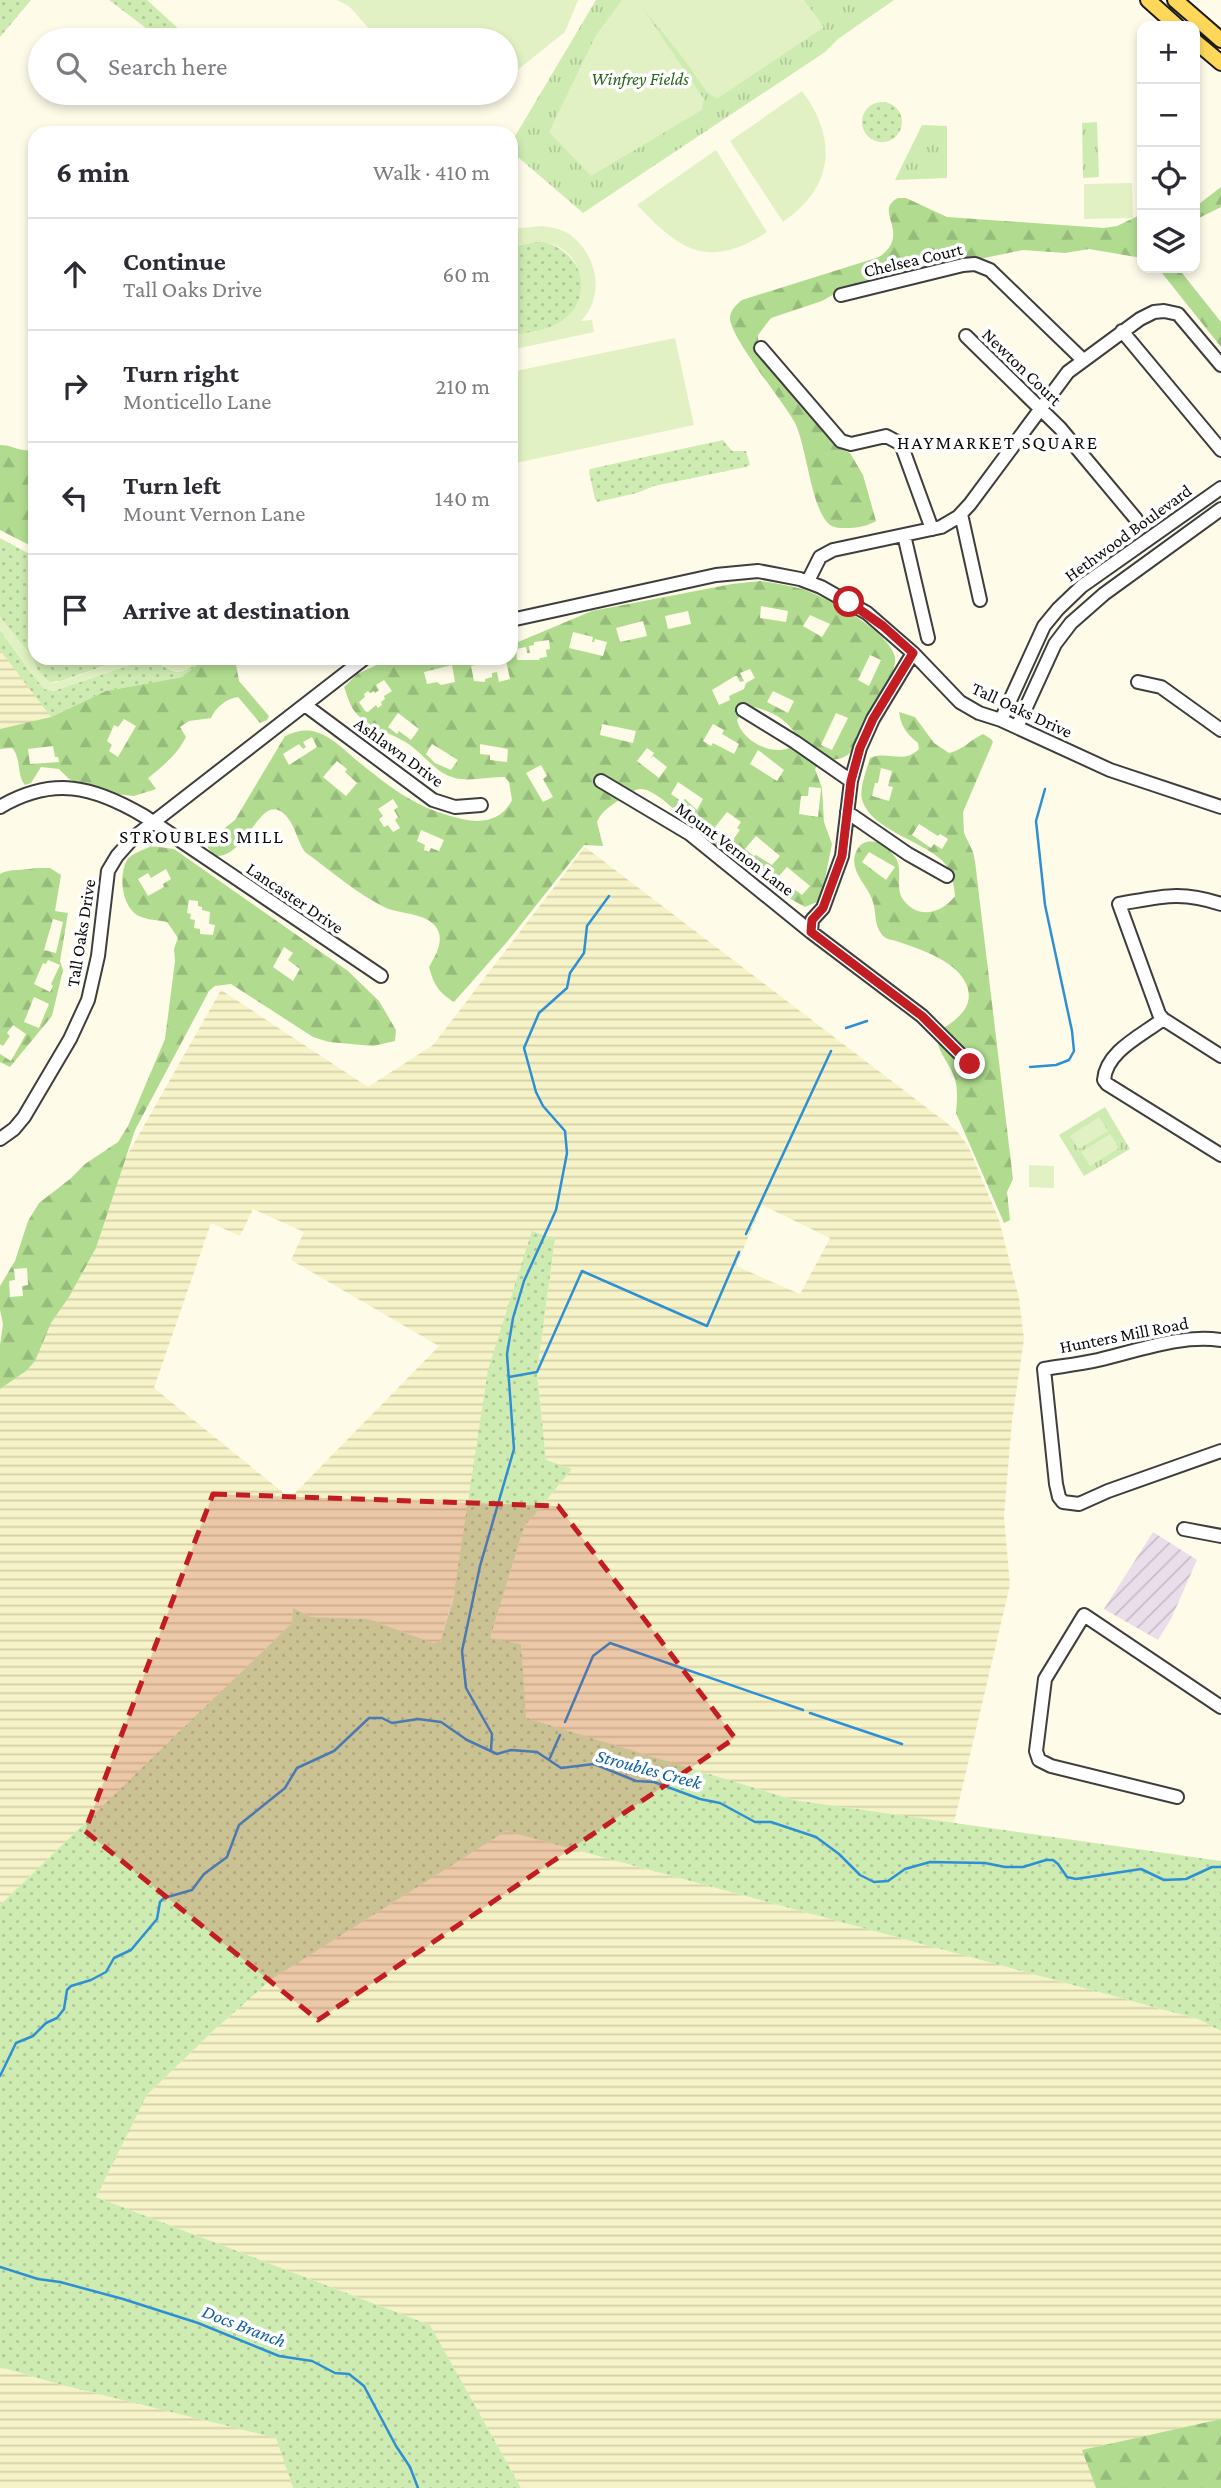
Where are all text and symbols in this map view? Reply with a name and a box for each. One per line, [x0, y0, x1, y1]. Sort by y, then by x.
map controls [1137, 21, 1200, 273]
button: + [1137, 21, 1200, 84]
search box [28, 28, 518, 105]
icon: search [52, 48, 90, 86]
text: Search here [108, 52, 227, 81]
park label: Winfrey Fields [591, 69, 689, 89]
button: − [1137, 84, 1200, 147]
button: locate [1137, 147, 1200, 210]
text: 6 min [56, 155, 129, 188]
text: Walk · 410 m [373, 159, 490, 185]
button: layers [1137, 210, 1200, 273]
street label: Chelsea Court [862, 239, 965, 281]
text: Continue [123, 247, 226, 276]
icon: ahead [56, 255, 94, 293]
text: 60 m [443, 261, 490, 287]
text: Tall Oaks Drive [123, 276, 262, 302]
street label: Newton Court [978, 324, 1066, 410]
text: Turn right [123, 359, 239, 388]
icon: right [56, 367, 94, 405]
text: 210 m [436, 373, 490, 399]
text: Monticello Lane [123, 388, 271, 414]
district label: HAYMARKET SQUARE [897, 432, 1099, 453]
text: Turn left [123, 471, 221, 500]
icon: left [56, 479, 94, 517]
street label: Hethwood Boulevard [1061, 480, 1196, 586]
text: 140 m [435, 485, 490, 511]
text: Mount Vernon Lane [123, 500, 305, 526]
route start [833, 586, 864, 617]
icon: arrive [56, 591, 94, 629]
text: Arrive at destination [123, 596, 350, 625]
street label: Tall Oaks Drive [968, 678, 1076, 742]
street label: Ashlawn Drive [350, 713, 448, 791]
street label: Mount Vernon Lane [672, 798, 798, 900]
district label: STROUBLES MILL [119, 826, 285, 847]
street label: Lancaster Drive [243, 858, 347, 938]
street label: Tall Oaks Drive [63, 878, 99, 988]
route end [954, 1048, 985, 1079]
street label: Hunters Mill Road [1058, 1313, 1190, 1357]
water label: Stroubles Creek [594, 1745, 705, 1793]
water label: Docs Branch [199, 2300, 289, 2352]

